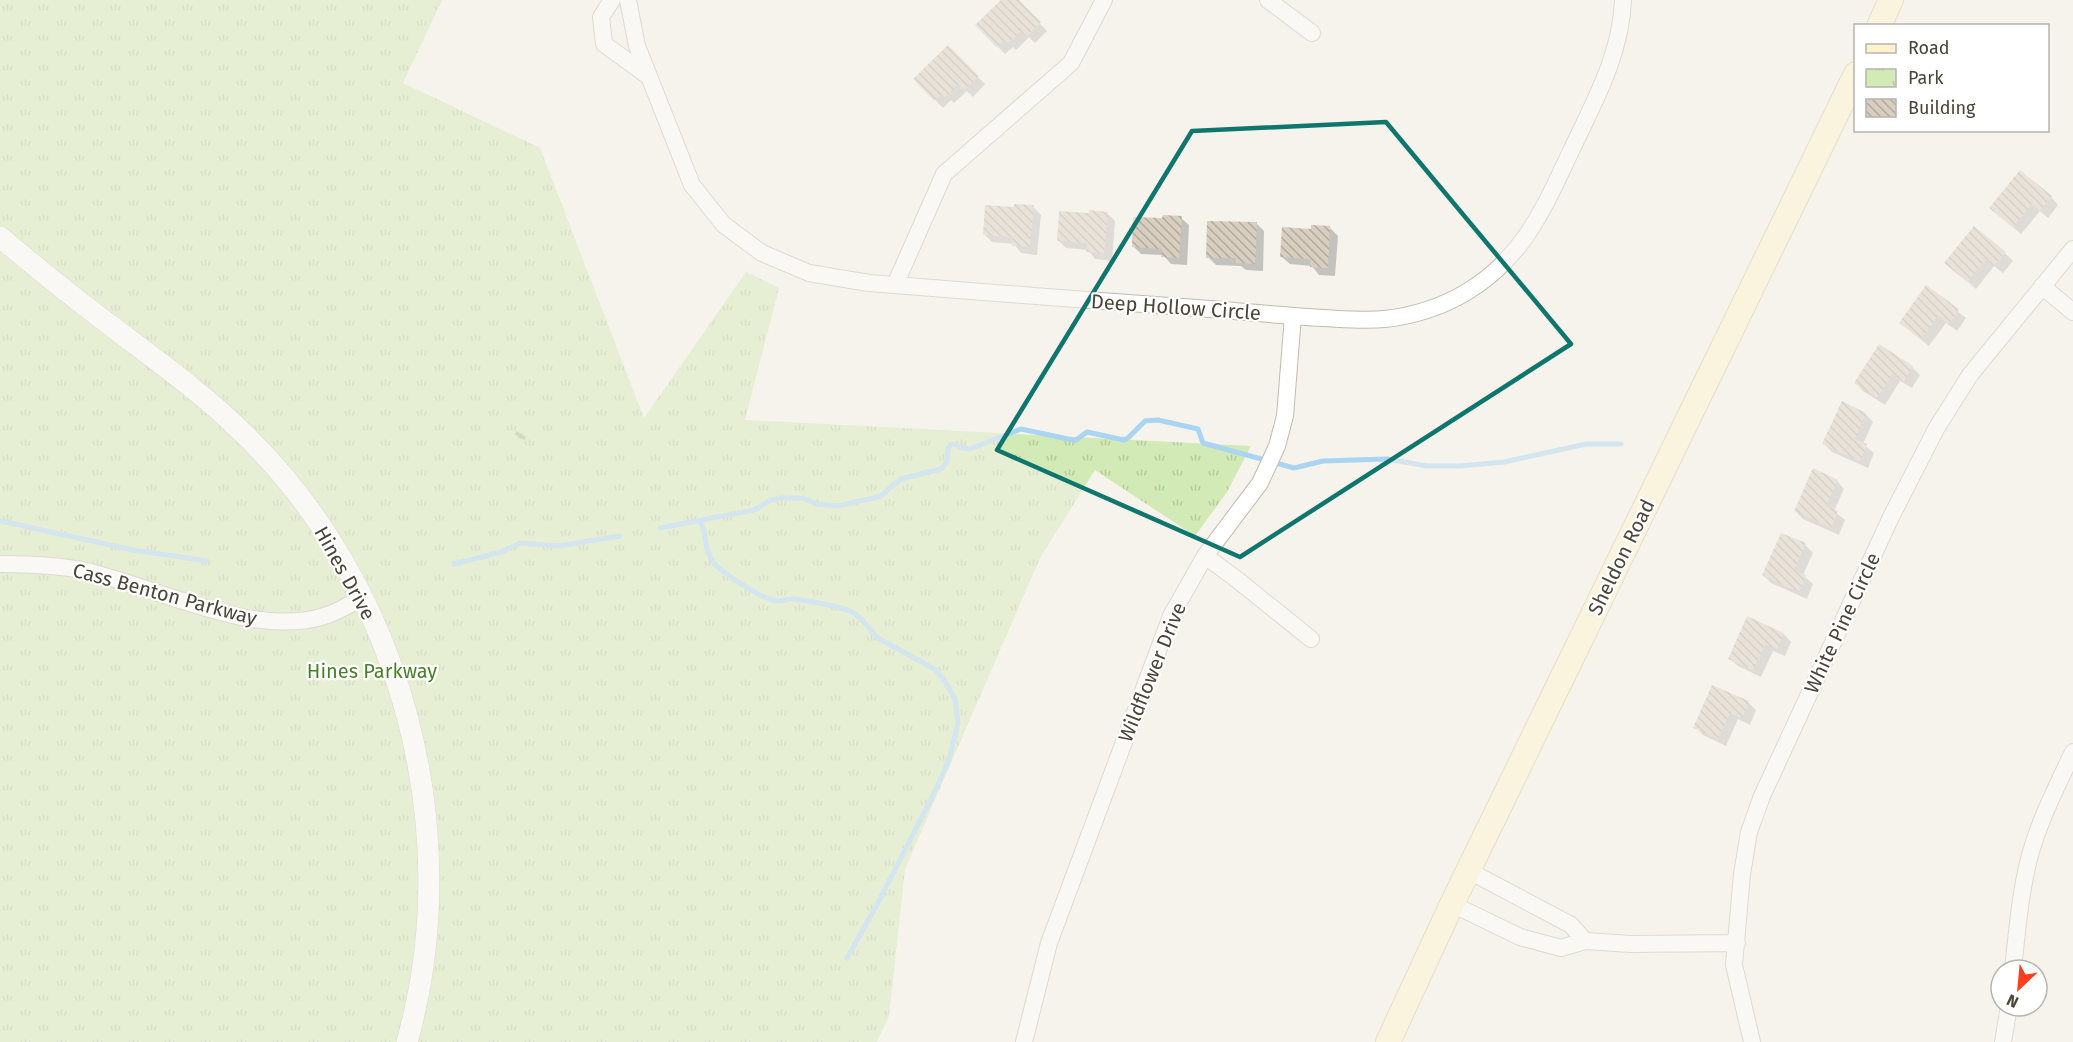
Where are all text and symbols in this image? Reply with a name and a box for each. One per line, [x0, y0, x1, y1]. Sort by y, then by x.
legend [1854, 24, 2049, 132]
text: Road [1908, 37, 1950, 59]
text: Park [1908, 67, 1944, 89]
text: Building [1908, 97, 1976, 119]
street label: Deep Hollow Circle [1090, 289, 1262, 325]
street label: Sheldon Road [1583, 495, 1659, 619]
street label: Hines Drive [309, 522, 381, 624]
street label: White Pine Circle [1799, 549, 1885, 697]
street label: Cass Benton Parkway [70, 558, 260, 630]
street label: Wildflower Drive [1113, 599, 1191, 745]
park label: Hines Parkway [307, 659, 437, 683]
north arrow [1989, 958, 2049, 1018]
text: N [2004, 990, 2022, 1012]

